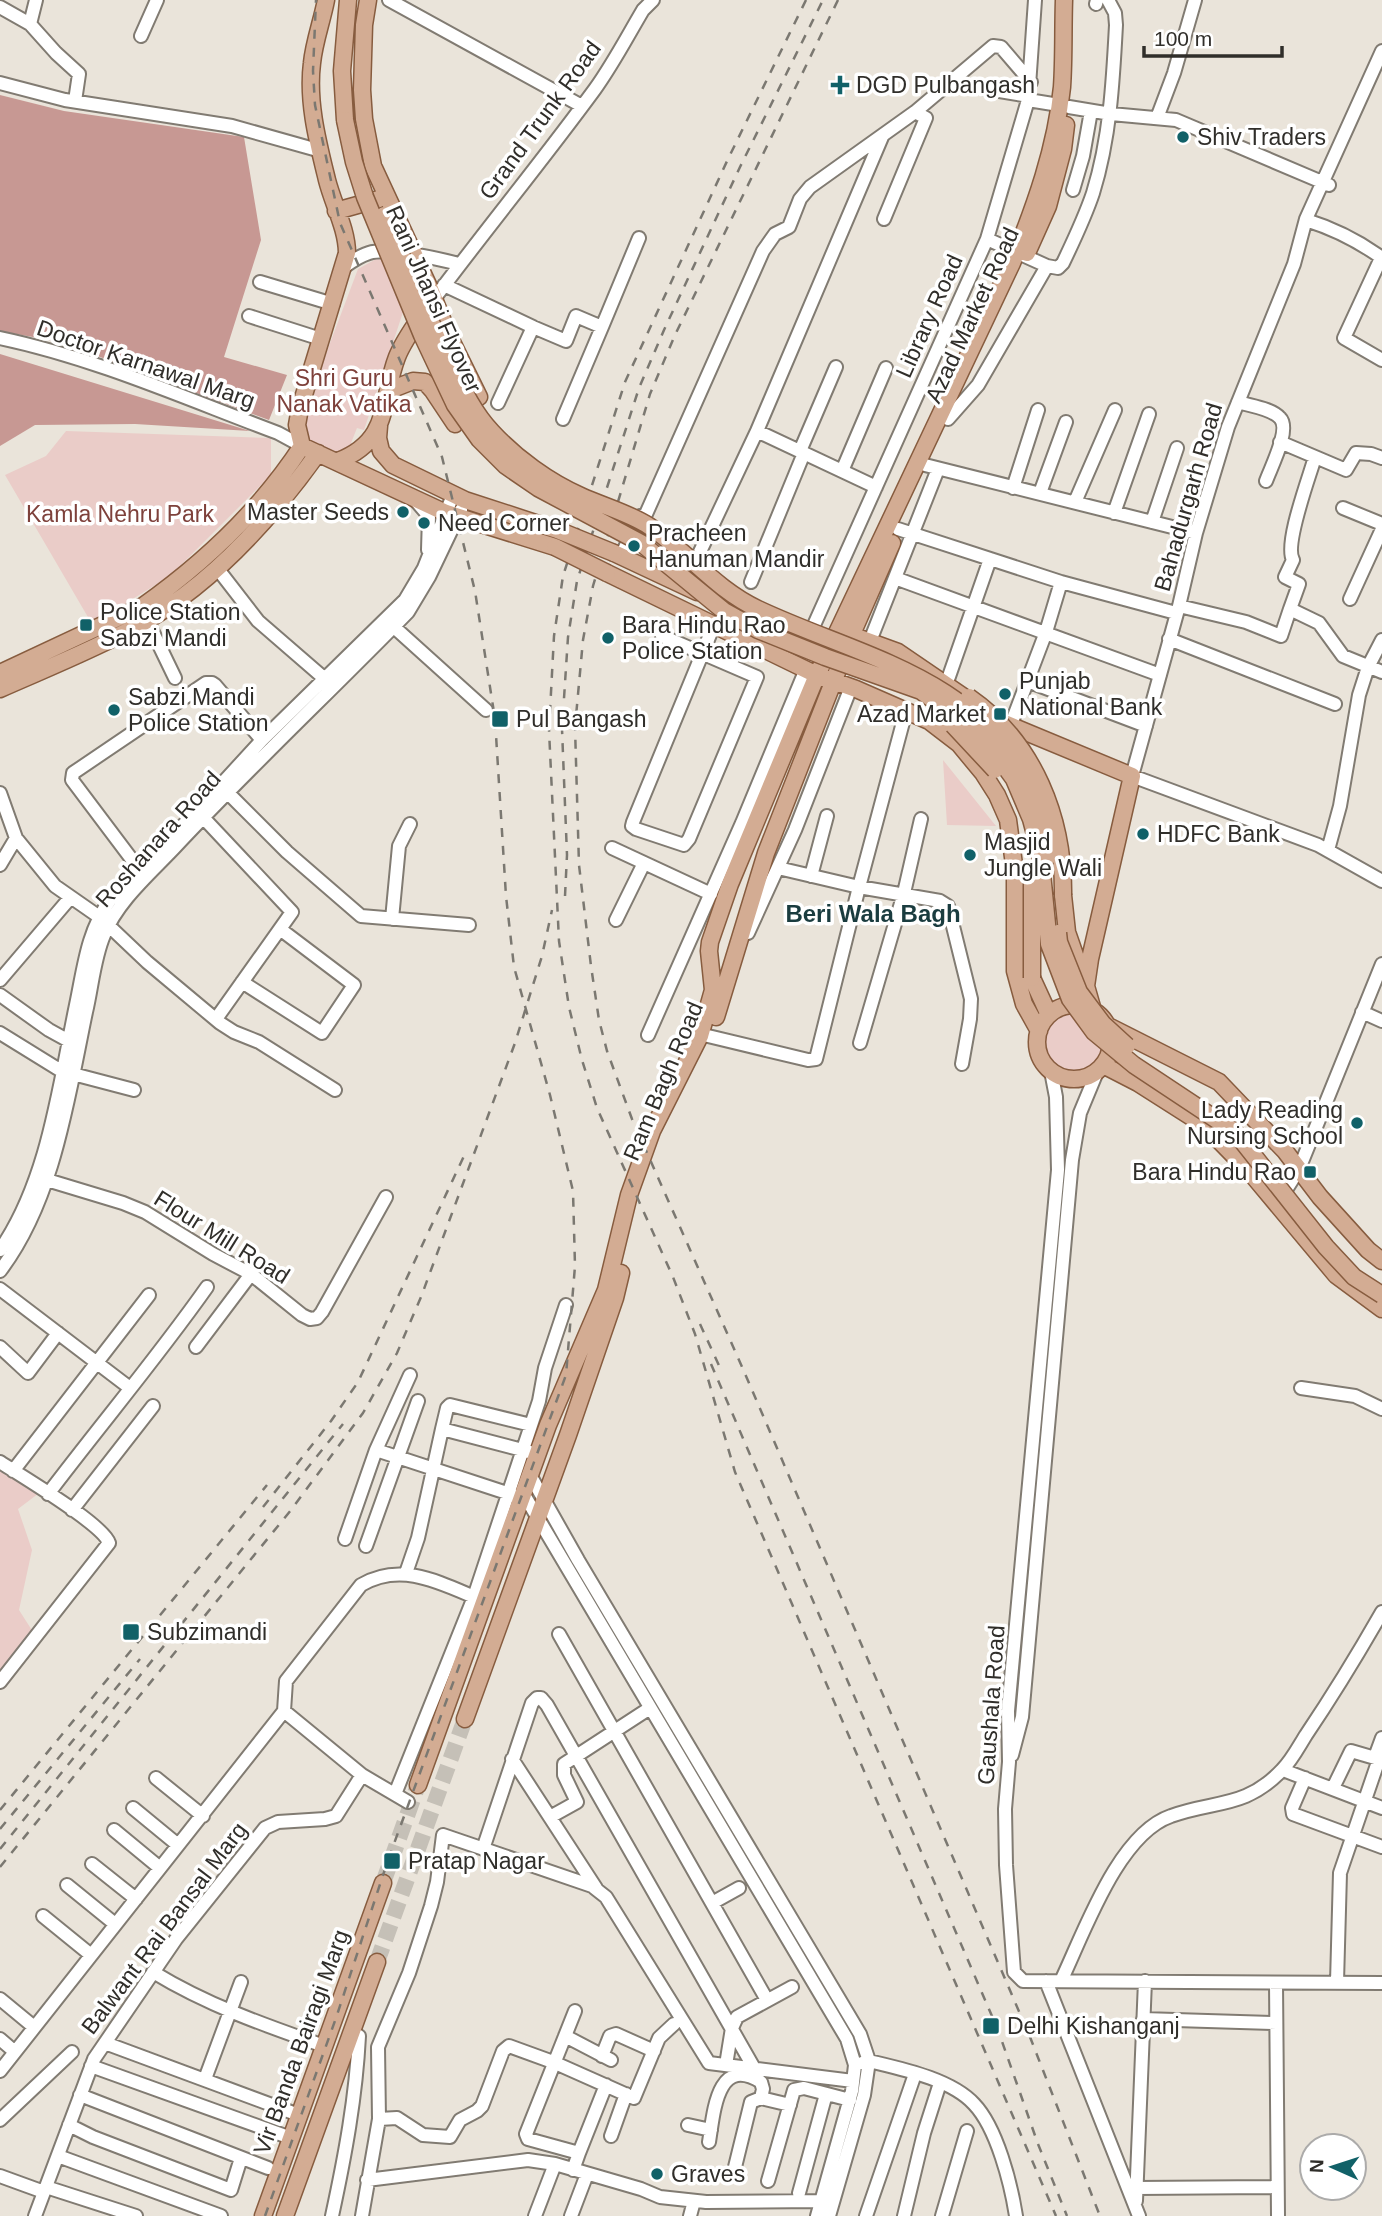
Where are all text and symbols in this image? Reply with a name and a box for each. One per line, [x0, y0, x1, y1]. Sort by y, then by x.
scale bar [1144, 14, 1282, 58]
text: 100 m [1154, 27, 1212, 50]
street label: Grand Trunk Road [474, 36, 606, 204]
place label: DGD Pulbangash [856, 72, 1035, 98]
marker: DGD Pulbangash [830, 75, 850, 95]
place label: Shiv Traders [1197, 124, 1326, 150]
marker: Shiv Traders [1175, 129, 1191, 145]
street label: Rani Jhansi Flyover [381, 201, 487, 397]
street label: Azad Market Road [920, 223, 1024, 407]
street label: Library Road [890, 251, 968, 381]
street label: Doctor Karnawal Marg [34, 314, 258, 414]
park label: Shri Guru Nanak Vatika [276, 365, 412, 417]
street label: Bahadurgarh Road [1149, 400, 1227, 594]
place label: Master Seeds [247, 499, 389, 525]
park label: Kamla Nehru Park [26, 501, 214, 527]
marker: Master Seeds [395, 504, 411, 520]
place label: Need Corner [438, 510, 570, 536]
marker: Need Corner [416, 515, 432, 531]
place label: Pracheen Hanuman Mandir [648, 520, 825, 572]
marker: Pracheen Hanuman Mandir [626, 538, 642, 554]
place label: Police Station Sabzi Mandi [100, 599, 241, 651]
place label: Bara Hindu Rao Police Station [622, 612, 786, 664]
marker: Police Station Sabzi Mandi [78, 617, 94, 633]
marker: Bara Hindu Rao Police Station [600, 630, 616, 646]
place label: Punjab National Bank [1019, 668, 1163, 720]
place label: Sabzi Mandi Police Station [128, 684, 269, 736]
marker: Punjab National Bank [997, 686, 1013, 702]
place label: Azad Market [857, 701, 987, 727]
marker: Sabzi Mandi Police Station [106, 702, 122, 718]
place label: Pul Bangash [516, 706, 646, 732]
marker: Azad Market [992, 706, 1008, 722]
marker: Pul Bangash [490, 709, 510, 729]
street label: Roshanara Road [90, 766, 226, 912]
place label: HDFC Bank [1157, 821, 1280, 847]
marker: HDFC Bank [1135, 826, 1151, 842]
place label: Masjid Jungle Wali [984, 829, 1102, 881]
marker: Masjid Jungle Wali [962, 847, 978, 863]
district label: Beri Wala Bagh [785, 900, 961, 927]
street label: Ram Bagh Road [618, 998, 708, 1164]
place label: Lady Reading Nursing School [1187, 1097, 1343, 1149]
marker: Lady Reading Nursing School [1349, 1115, 1365, 1131]
place label: Bara Hindu Rao [1132, 1159, 1296, 1185]
marker: Bara Hindu Rao [1302, 1164, 1318, 1180]
street label: Flour Mill Road [150, 1185, 294, 1289]
place label: Subzimandi [147, 1619, 267, 1645]
marker: Subzimandi [121, 1622, 141, 1642]
street label: Gaushala Road [972, 1624, 1010, 1786]
street label: Balwant Rai Bansal Marg [76, 1817, 252, 2039]
place label: Pratap Nagar [408, 1848, 545, 1874]
marker: Pratap Nagar [382, 1851, 402, 1871]
street label: Vir Banda Bairagi Marg [248, 1926, 354, 2158]
place label: Delhi Kishanganj [1007, 2013, 1180, 2039]
marker: Delhi Kishanganj [981, 2016, 1001, 2036]
north arrow [1298, 2132, 1368, 2202]
text: N [1306, 2159, 1327, 2174]
place label: Graves [671, 2161, 745, 2187]
marker: Graves [649, 2166, 665, 2182]

